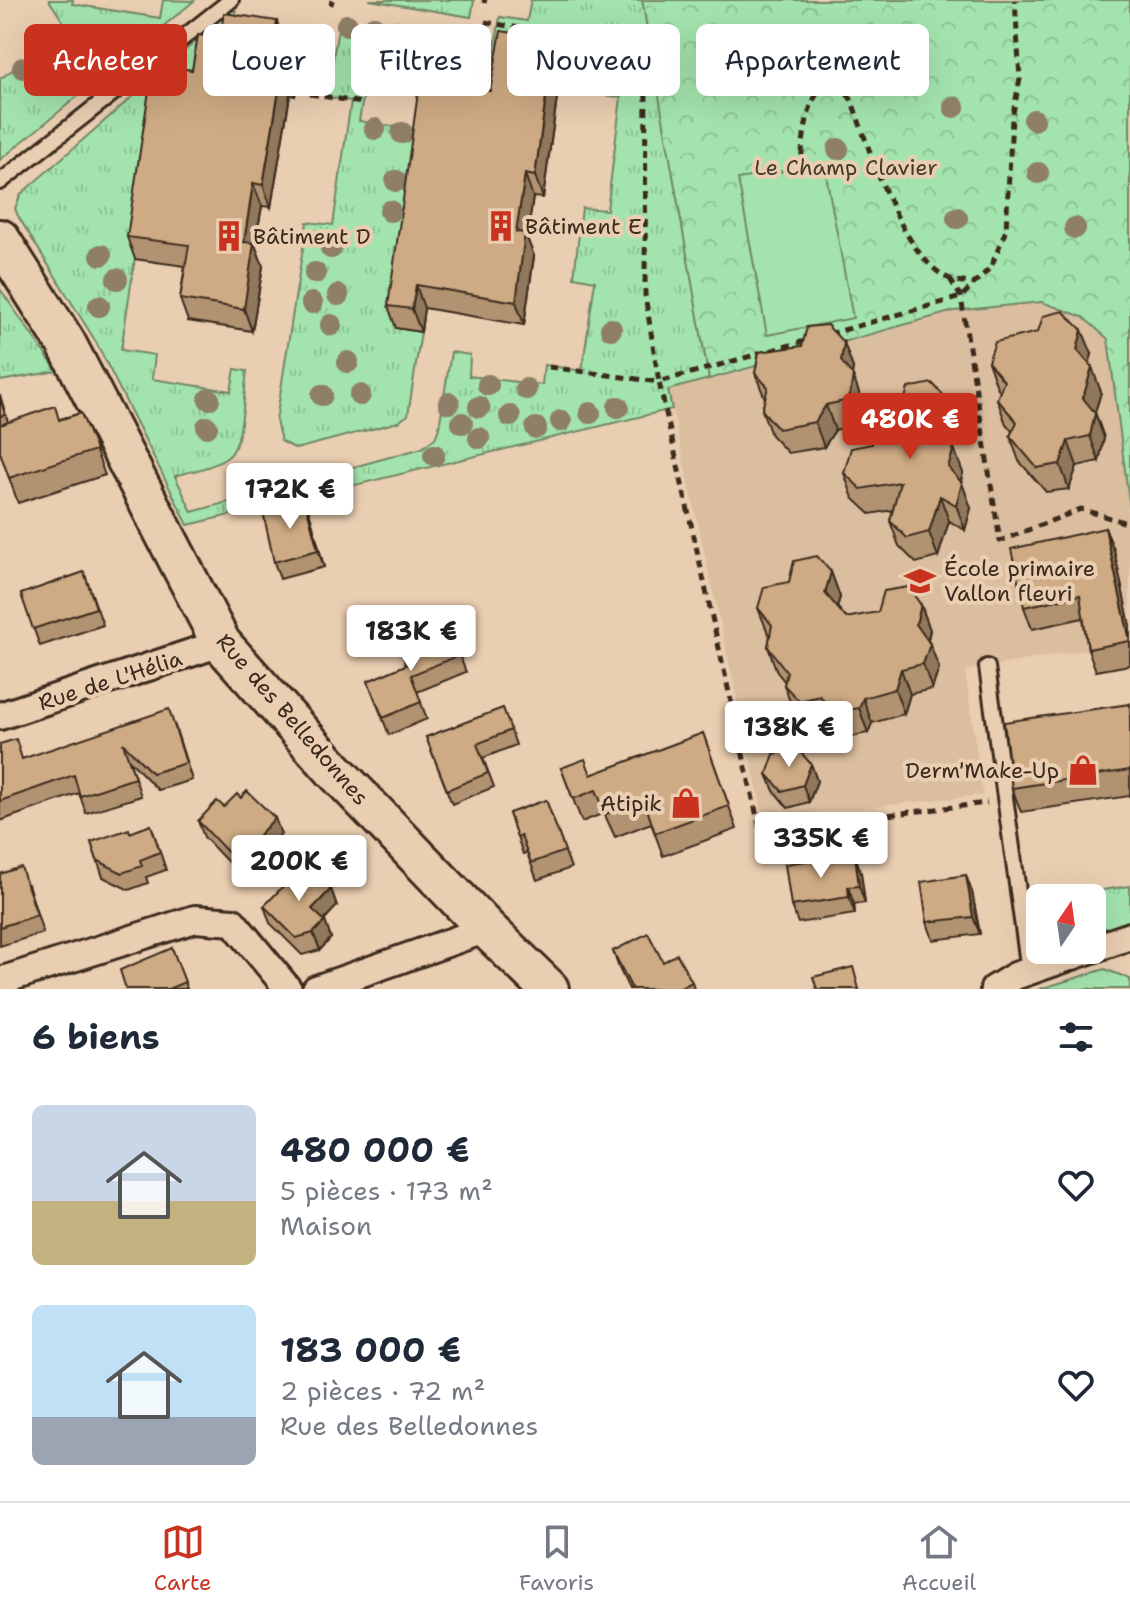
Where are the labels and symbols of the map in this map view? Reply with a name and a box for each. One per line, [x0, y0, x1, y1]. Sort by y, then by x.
park label: Le Champ Clavier [754, 153, 938, 182]
building icon: Bâtiment E [484, 209, 518, 243]
place label: Bâtiment E [525, 212, 642, 241]
building icon: Bâtiment D [212, 219, 246, 253]
place label: Bâtiment D [253, 222, 371, 251]
pin: 480K € [845, 393, 975, 461]
pin: 172K € [225, 463, 355, 531]
place label: École primaire Vallon fleuri [944, 554, 1095, 608]
school or university icon: École primaire Vallon fleuri [903, 564, 937, 598]
pin: 183K € [346, 605, 476, 673]
street label: Rue des Belledonnes [210, 627, 375, 811]
street label: Rue de L'Hélia [35, 643, 186, 717]
pin: 138K € [724, 701, 854, 769]
shop icon: Derm'Make-Up [1066, 753, 1100, 787]
place label: Derm'Make-Up [905, 756, 1059, 785]
shop icon: Atipik [669, 786, 703, 820]
place label: Atipik [600, 789, 662, 818]
pin: 335K € [756, 812, 886, 880]
pin: 200K € [234, 835, 364, 903]
north arrow [1026, 884, 1106, 964]

